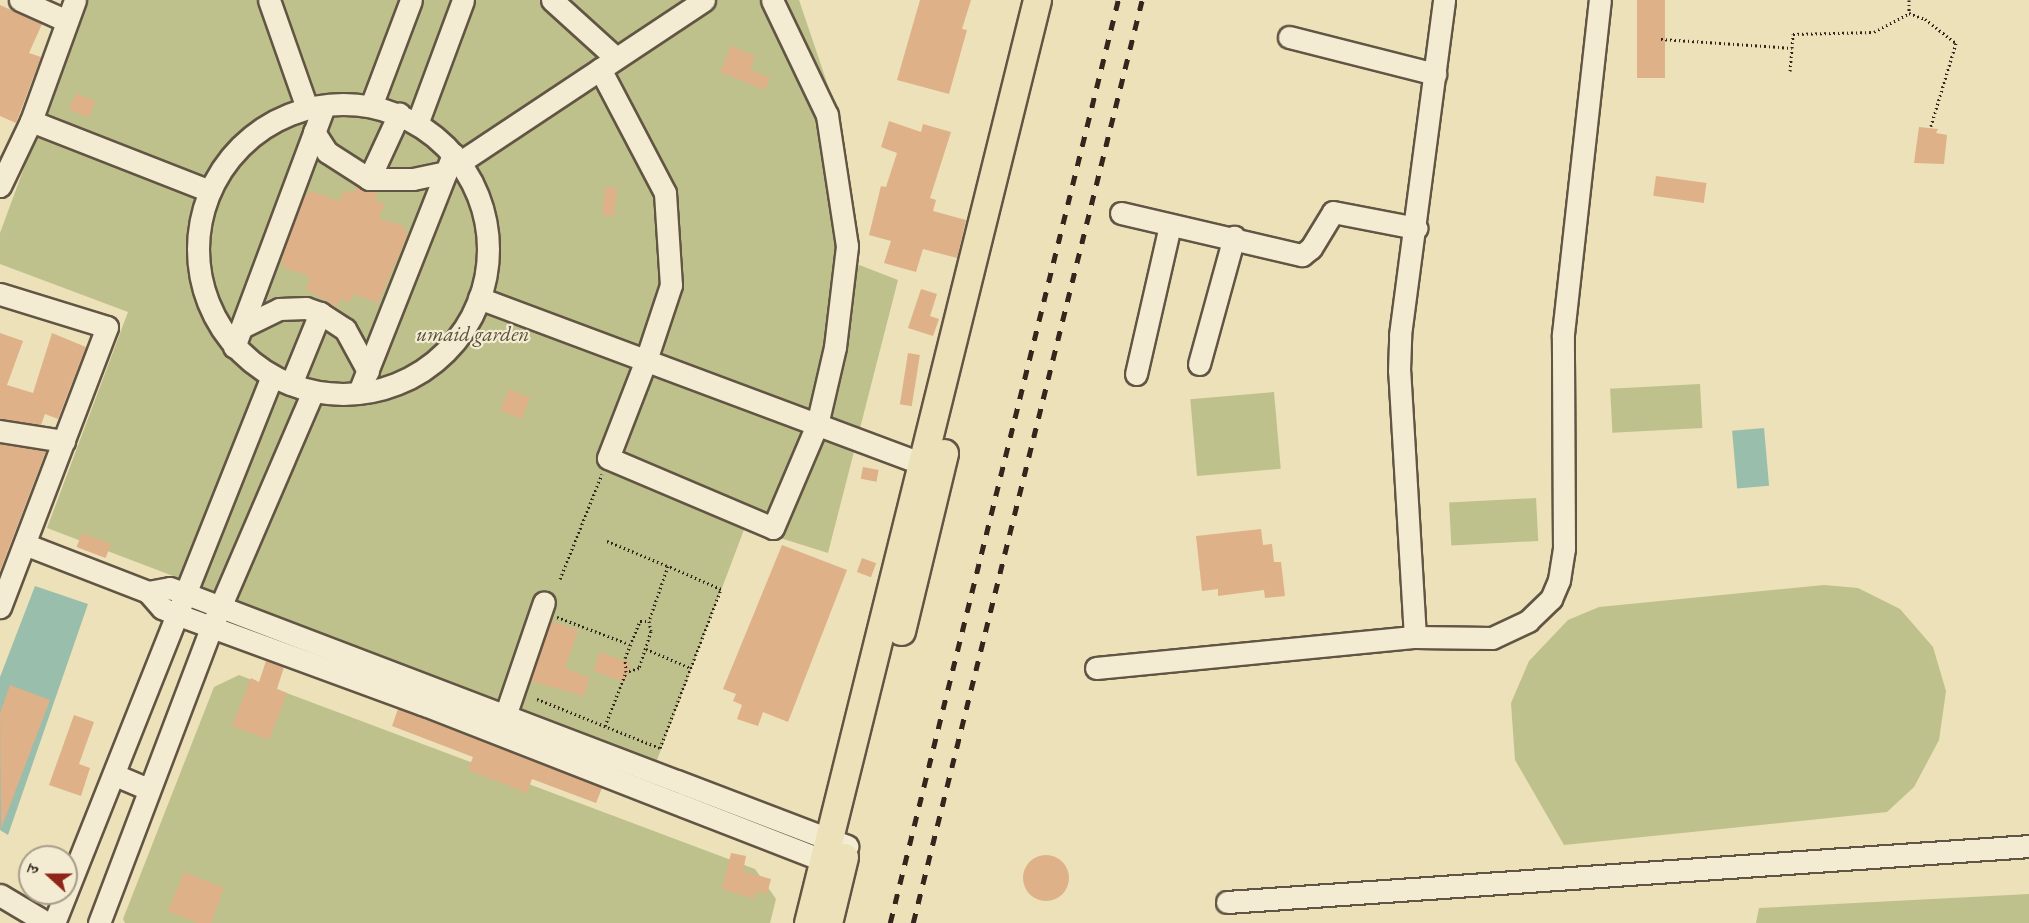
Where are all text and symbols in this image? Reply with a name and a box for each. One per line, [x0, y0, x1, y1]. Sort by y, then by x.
park label: umaid garden [417, 321, 529, 347]
north arrow [18, 845, 78, 905]
text: उ [21, 862, 44, 877]

